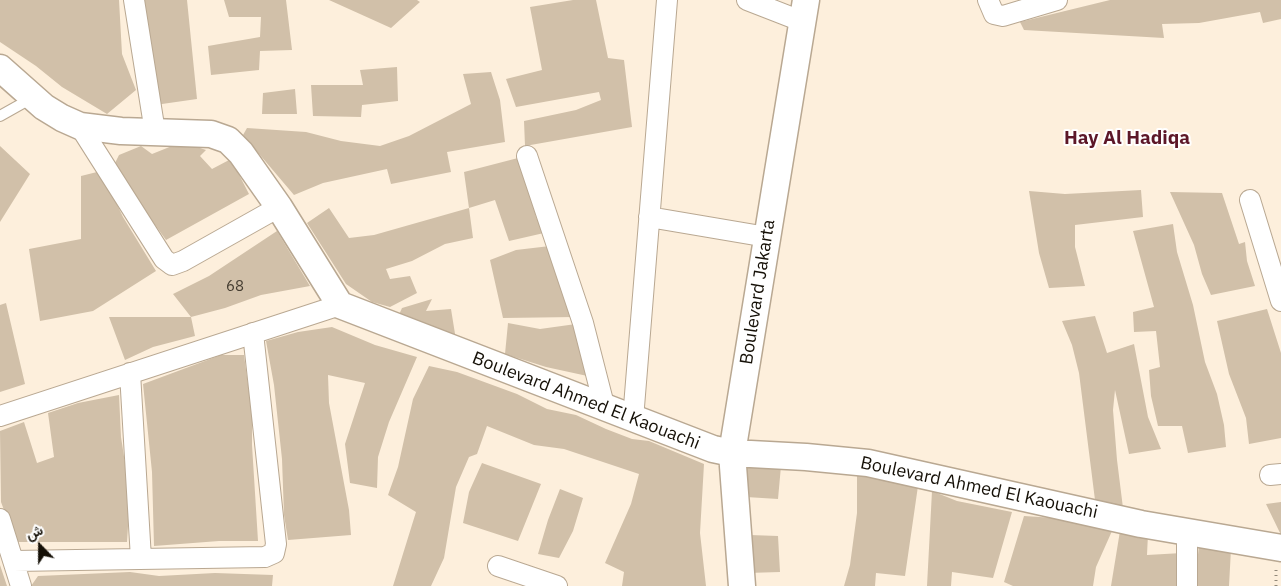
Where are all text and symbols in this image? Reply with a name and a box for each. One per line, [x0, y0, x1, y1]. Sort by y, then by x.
district label: Hay Al Hadiqa [1064, 128, 1190, 150]
street label: Boulevard Jakarta [736, 218, 780, 366]
house number: 68 [226, 278, 244, 296]
street label: Boulevard Ahmed El Kaouachi [469, 347, 703, 455]
street label: Boulevard Ahmed El Kaouachi [858, 452, 1100, 524]
north arrow [15, 521, 65, 571]
text: ش [23, 521, 46, 544]

